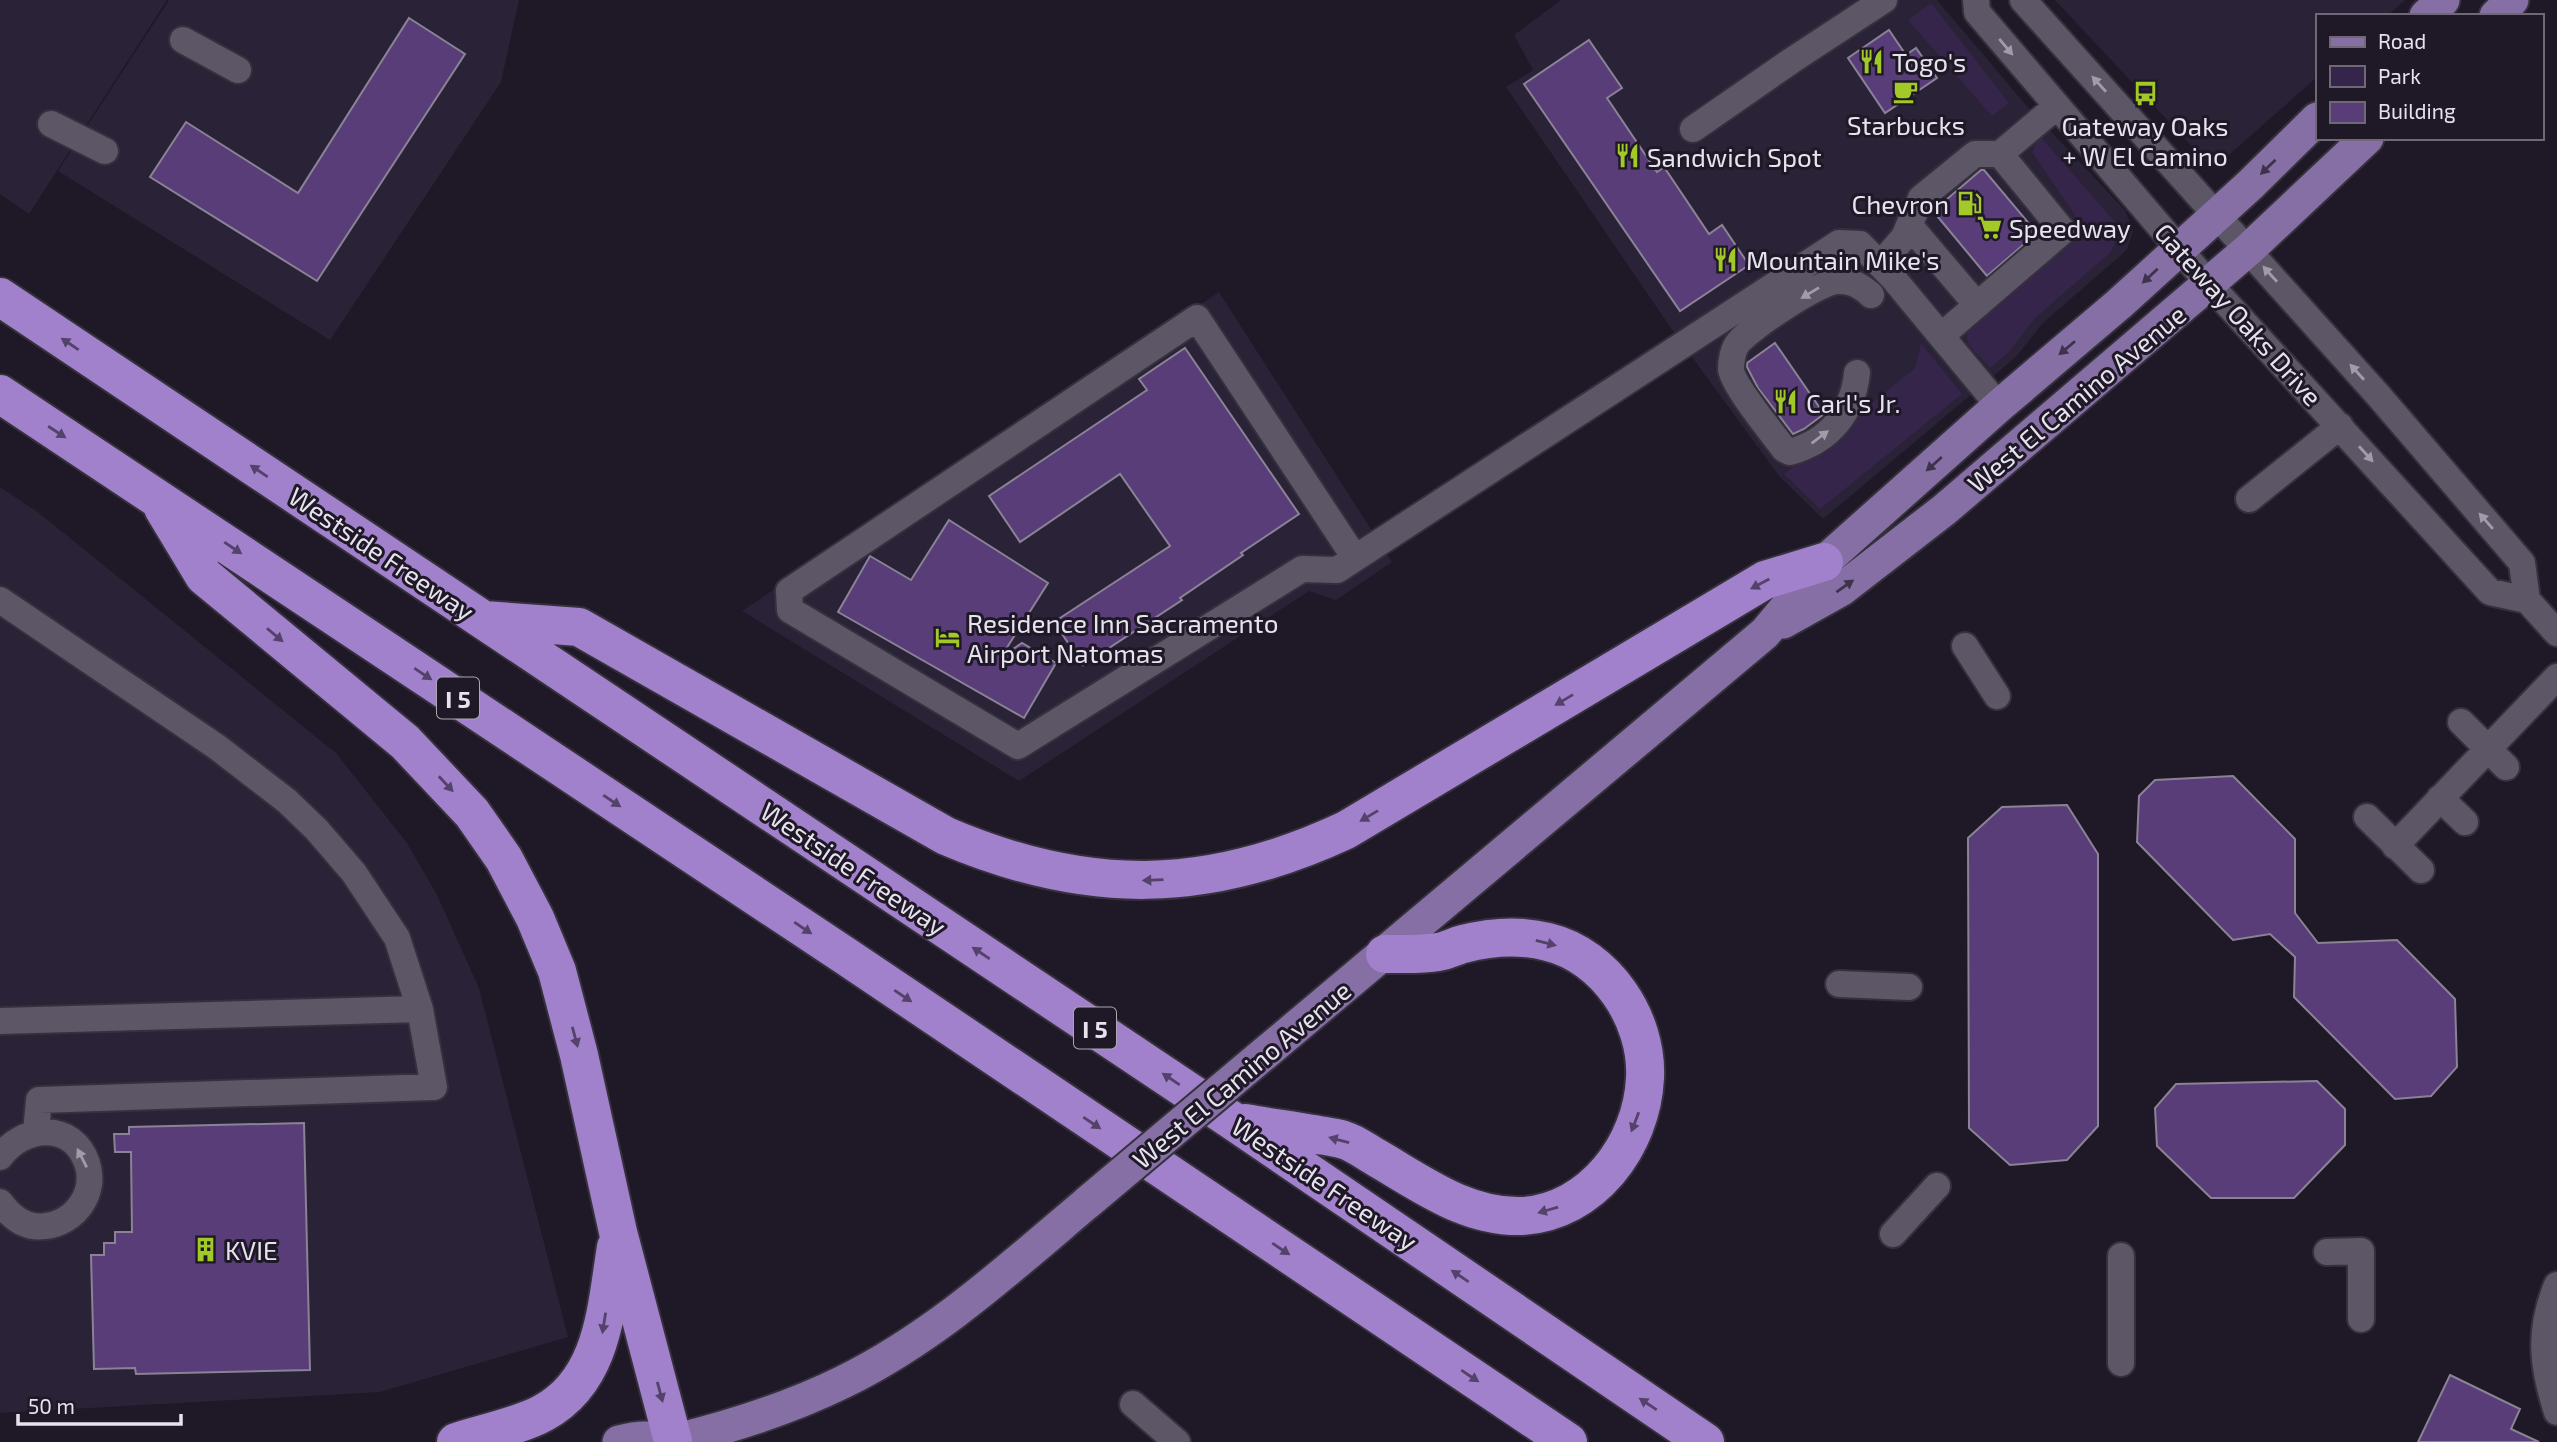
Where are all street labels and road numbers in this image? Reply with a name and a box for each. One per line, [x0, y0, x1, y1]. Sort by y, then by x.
street label: Gateway Oaks Drive [2149, 216, 2329, 412]
street label: West El Camino Avenue [1961, 298, 2191, 498]
street label: Westside Freeway [284, 480, 481, 627]
road number: I 5 [437, 678, 479, 718]
street label: Westside Freeway [756, 795, 953, 942]
street label: West El Camino Avenue [1126, 974, 1356, 1174]
road number: I 5 [1074, 1008, 1116, 1048]
street label: Westside Freeway [1227, 1110, 1424, 1257]

